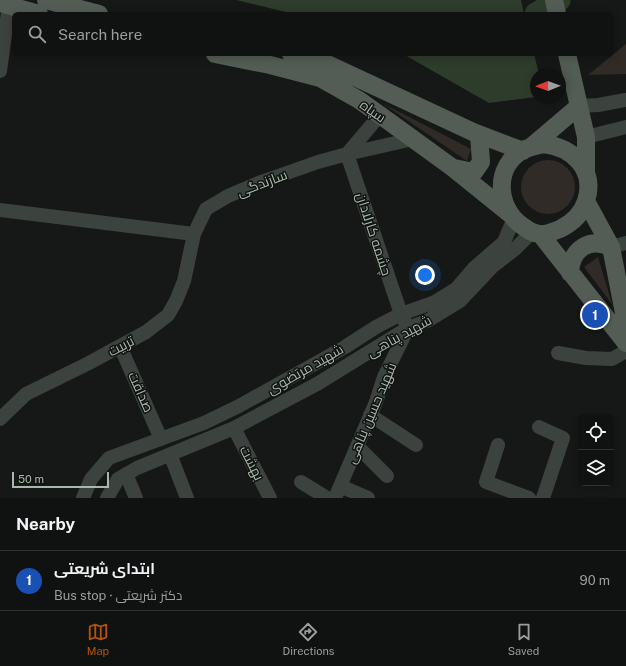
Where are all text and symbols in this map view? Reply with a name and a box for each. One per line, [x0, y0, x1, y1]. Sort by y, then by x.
search box [12, 12, 614, 56]
icon: search [26, 23, 48, 45]
text: Search here [58, 26, 142, 43]
north arrow [530, 68, 566, 104]
street label: سپاه [356, 96, 389, 127]
street label: سازندگی [235, 166, 289, 200]
street label: چشمه کارلادان [351, 191, 395, 278]
your location [415, 265, 435, 285]
pin: 1 [582, 300, 608, 330]
street label: شهید پناهی [364, 312, 435, 362]
street label: تربیت [105, 332, 137, 359]
street label: شهيد مرتضوی [264, 341, 346, 397]
street label: شهید حسین پناهی [342, 360, 401, 467]
street label: صداقت [125, 369, 157, 415]
map controls [578, 414, 614, 486]
button: locate [578, 414, 614, 450]
street label: بهشت [237, 443, 267, 483]
button: layers [578, 450, 614, 486]
scale bar [12, 470, 109, 489]
text: 50 m [18, 473, 44, 485]
text: Nearby [16, 514, 75, 534]
text: ابتدای شریعتی [54, 560, 155, 577]
text: 1 [26, 573, 32, 588]
text: 90 m [580, 573, 610, 588]
text: Bus stop · دکتر شریعتی [54, 588, 182, 603]
tab: Map [87, 621, 109, 657]
tab: Directions [283, 621, 334, 657]
tab: Saved [508, 621, 539, 657]

